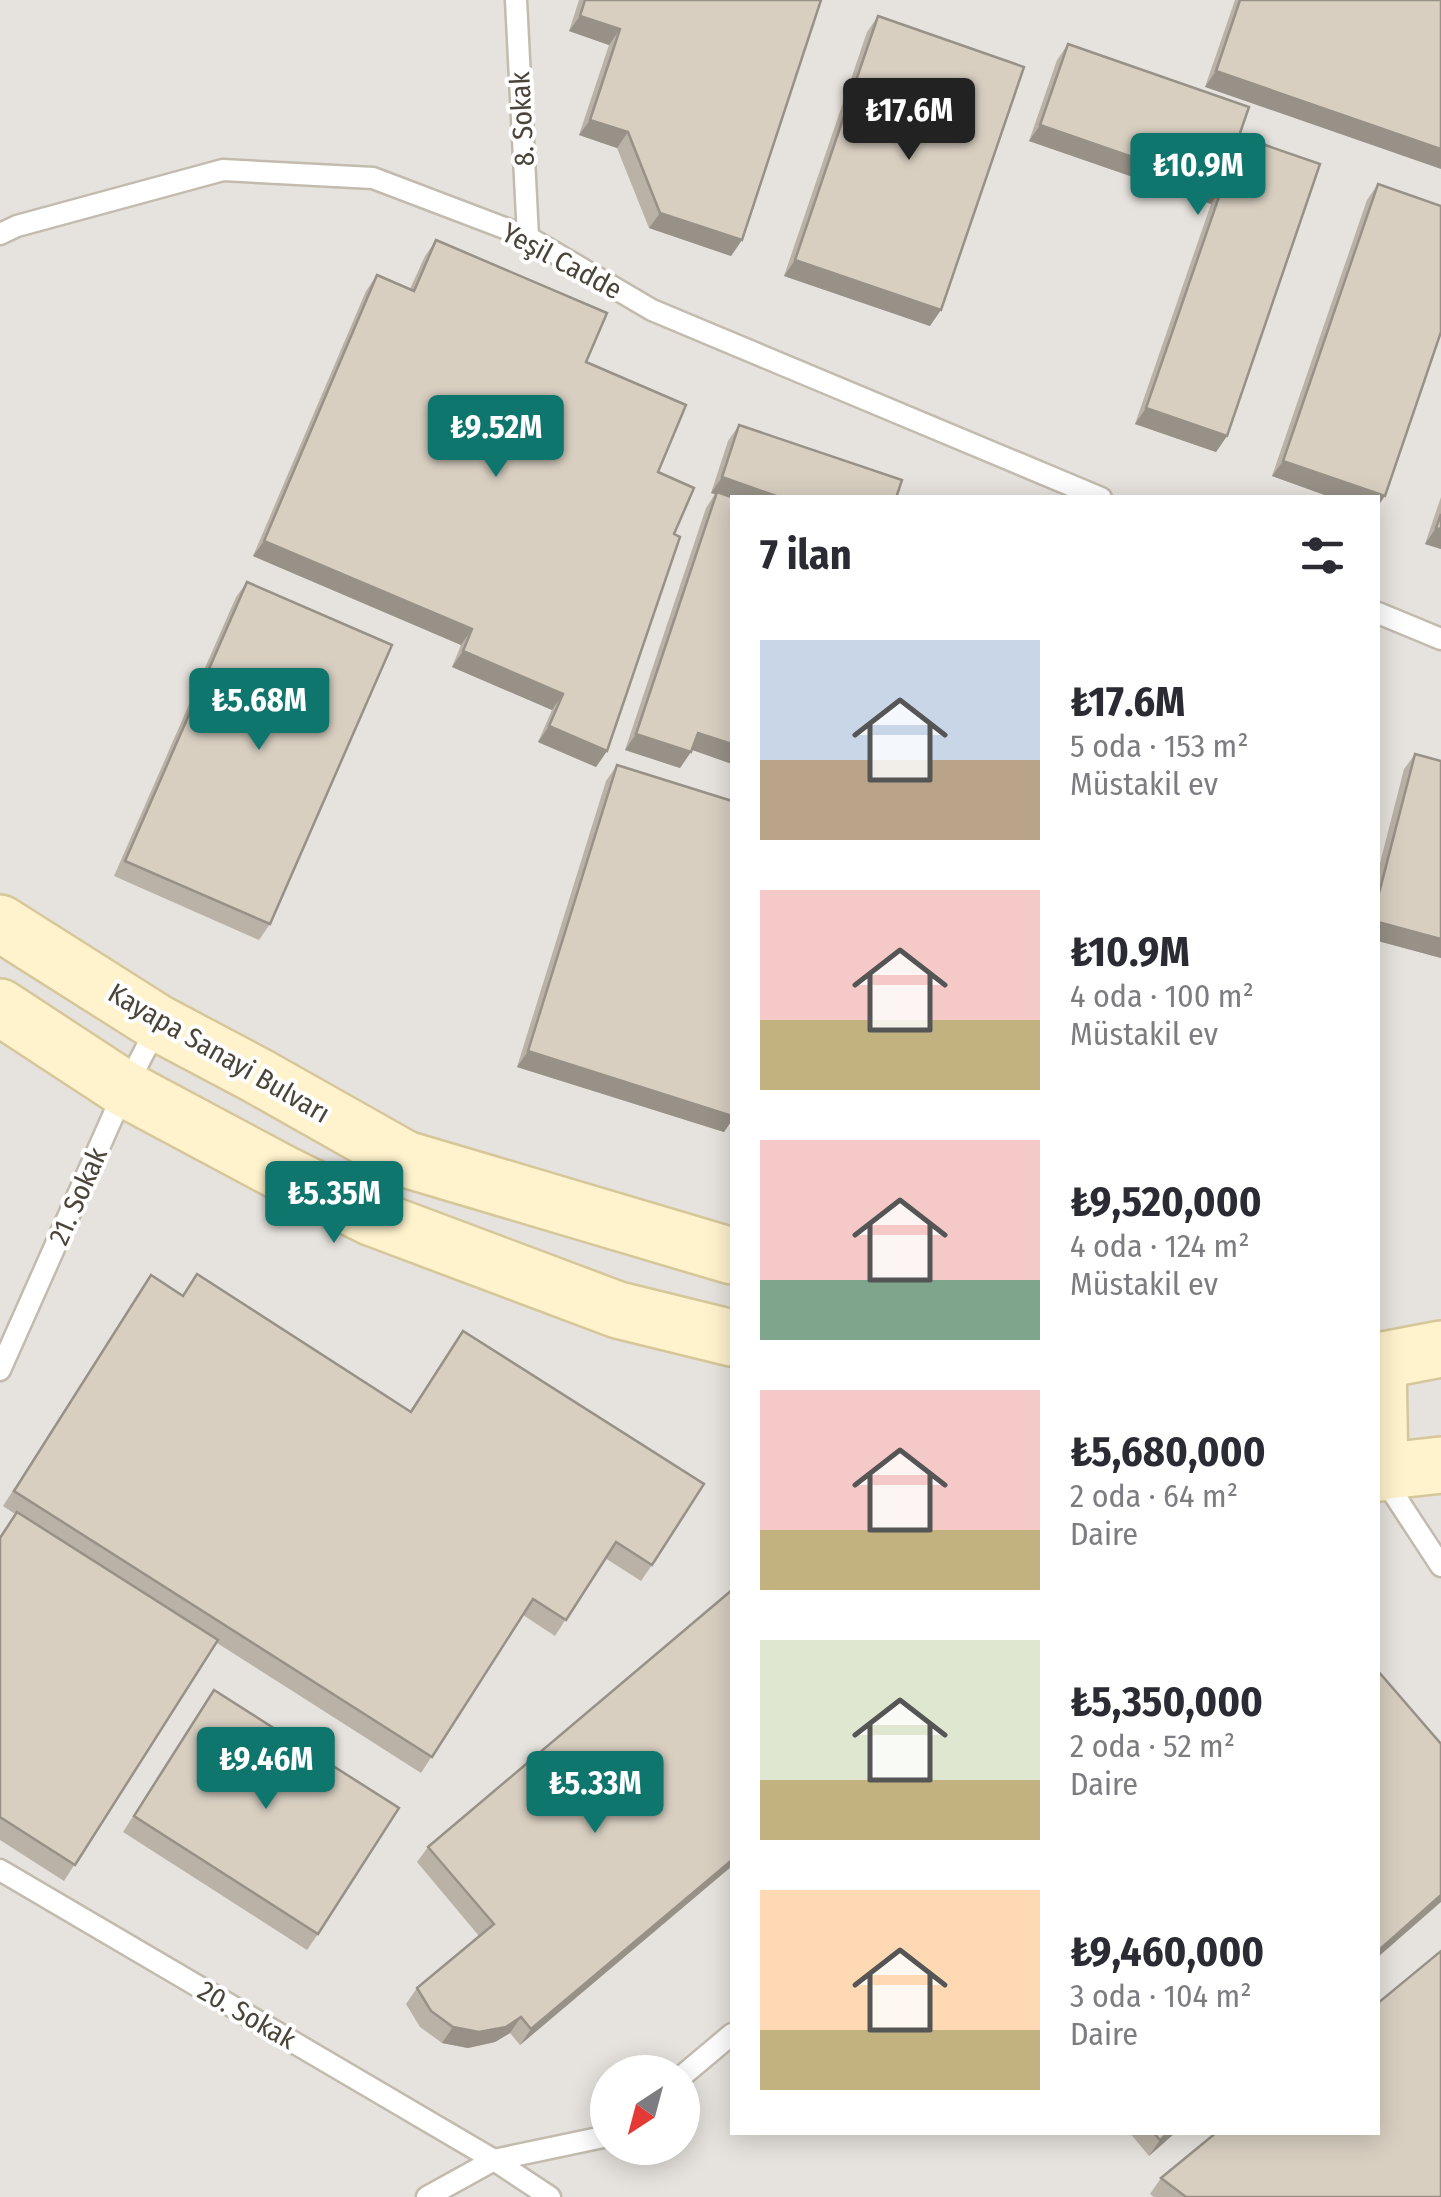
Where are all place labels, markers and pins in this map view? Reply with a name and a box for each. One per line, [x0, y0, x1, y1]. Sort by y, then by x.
pin: ₺17.6M [828, 78, 990, 163]
pin: ₺10.9M [1117, 133, 1279, 218]
pin: ₺9.52M [415, 395, 577, 480]
pin: ₺5.68M [178, 668, 340, 753]
pin: ₺5.35M [253, 1161, 415, 1246]
pin: ₺9.46M [185, 1727, 347, 1812]
pin: ₺5.33M [514, 1751, 676, 1836]

